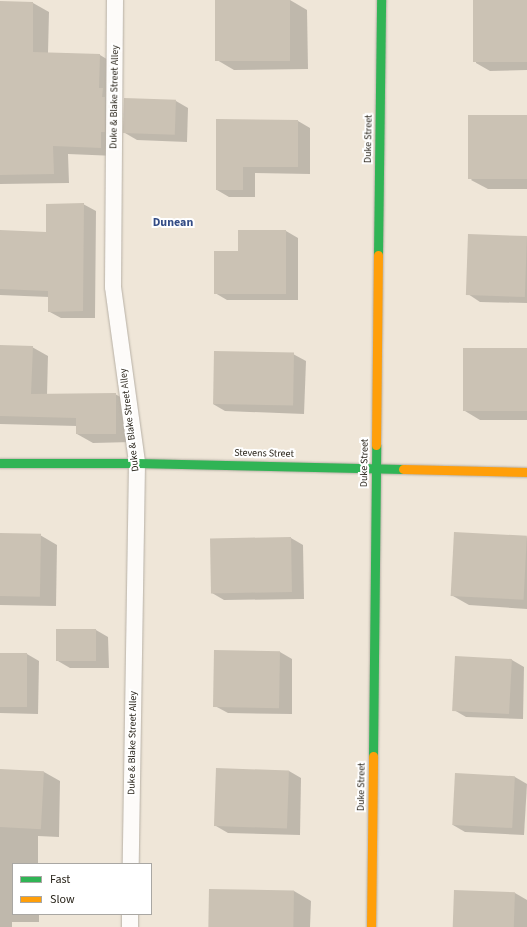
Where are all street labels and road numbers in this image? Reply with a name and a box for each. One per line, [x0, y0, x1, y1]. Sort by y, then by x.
street label: Duke & Blake Street Alley [108, 45, 122, 149]
street label: Duke Street [363, 115, 375, 163]
street label: Duke & Blake Street Alley [118, 368, 142, 472]
street label: Duke Street [359, 439, 371, 487]
street label: Stevens Street [234, 447, 294, 461]
street label: Duke & Blake Street Alley [126, 691, 140, 795]
street label: Duke Street [356, 763, 368, 811]

